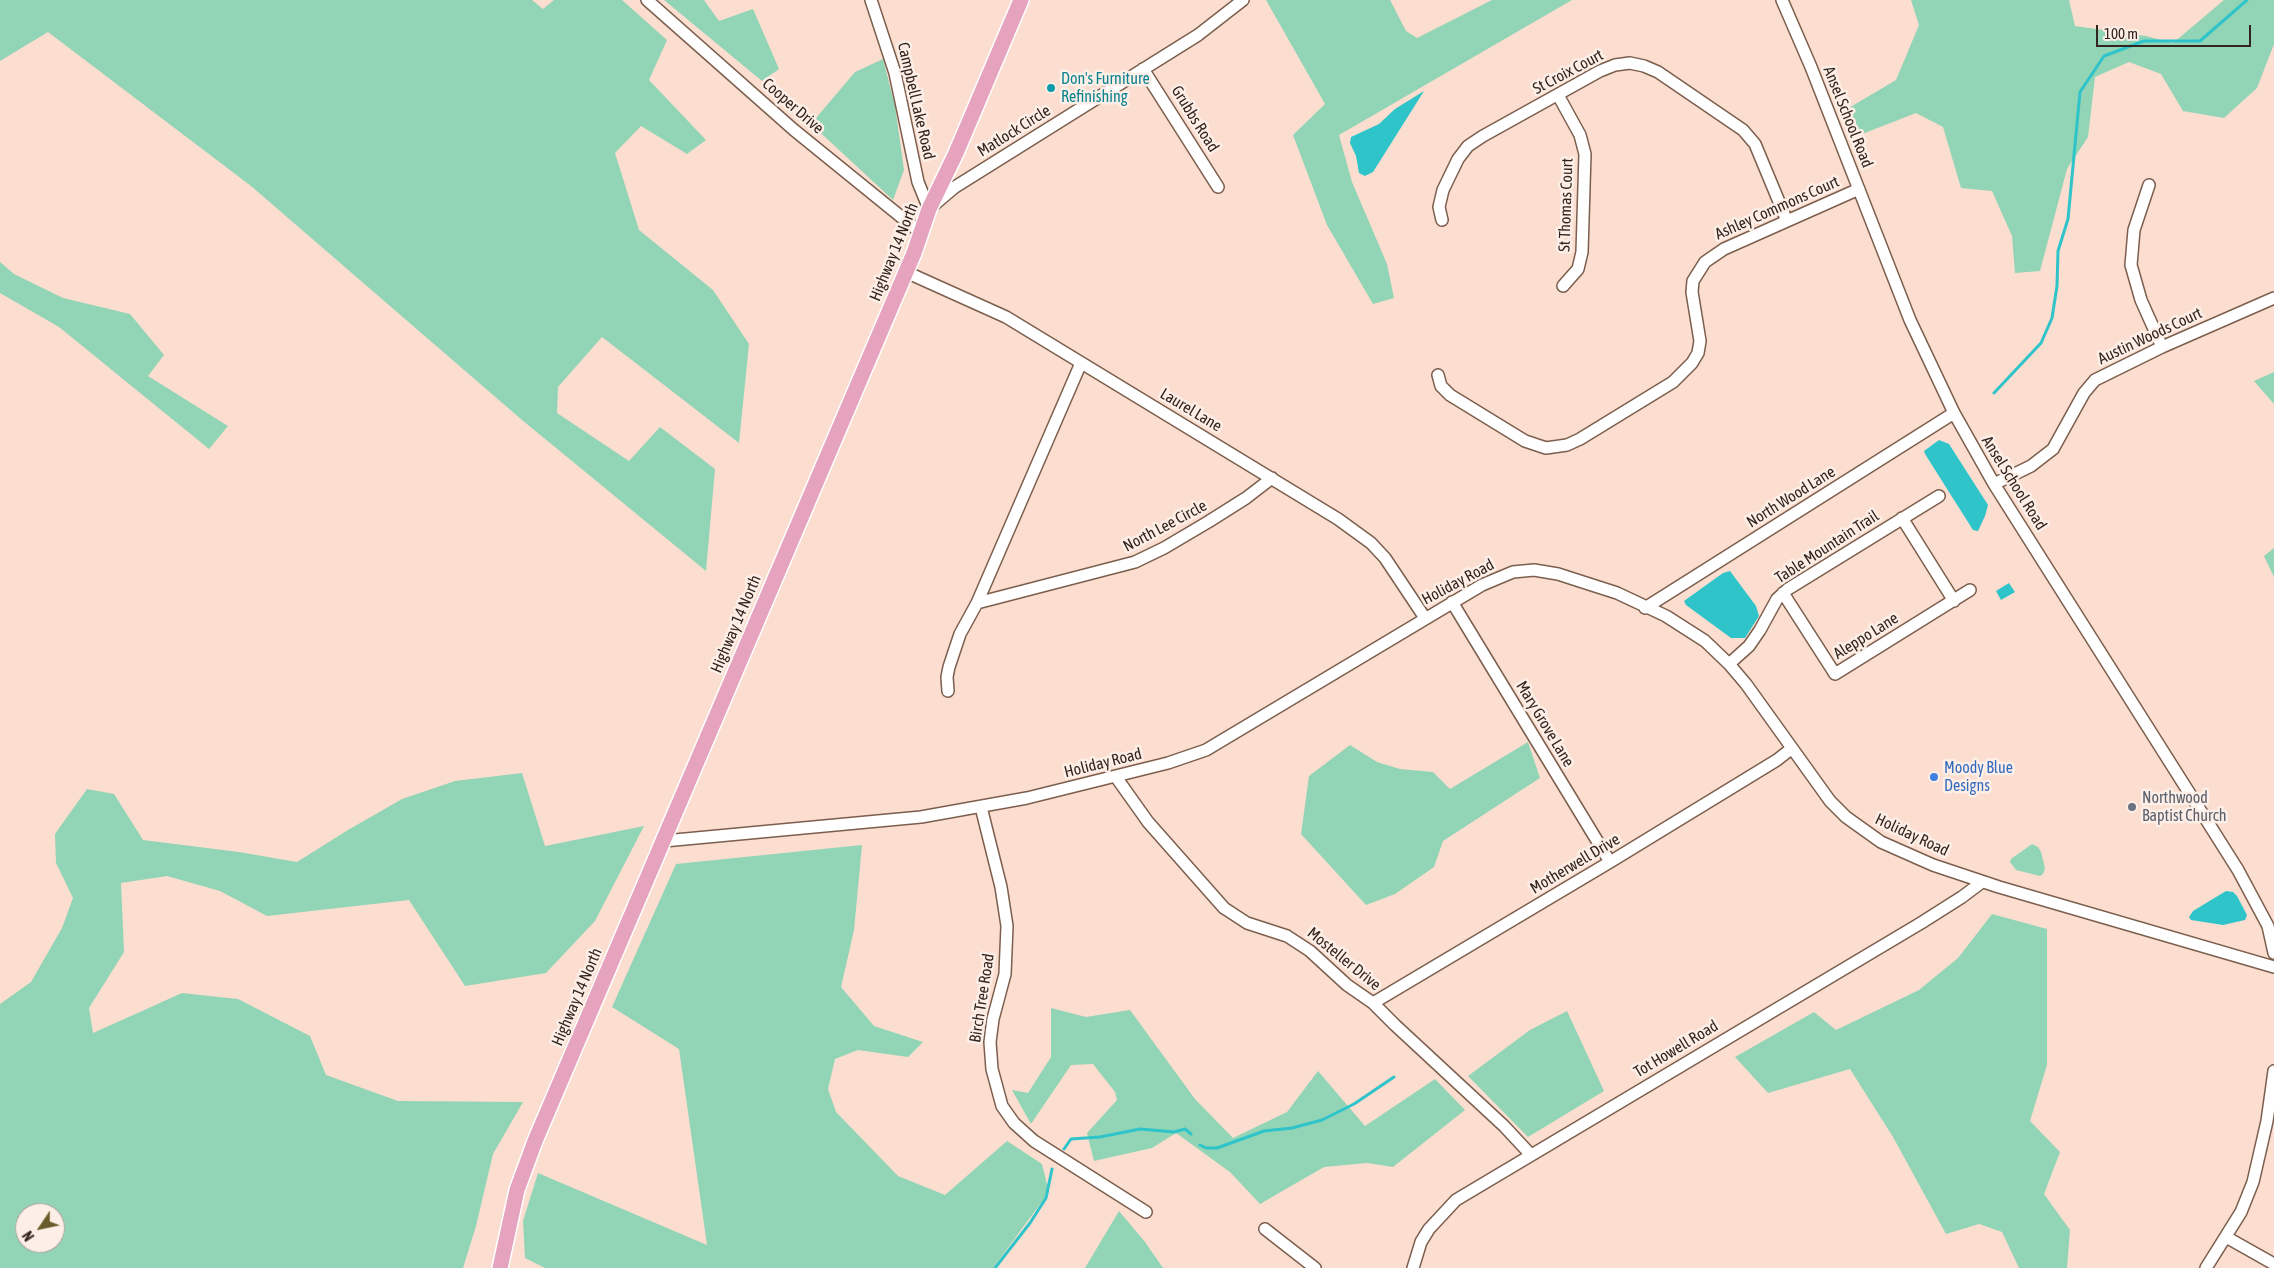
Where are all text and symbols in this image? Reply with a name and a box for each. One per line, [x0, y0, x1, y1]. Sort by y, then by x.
scale bar [2099, 15, 2254, 47]
text: 100 m [2104, 25, 2138, 42]
street label: Campbell Lake Road [893, 41, 939, 161]
street label: St Croix Court [1530, 45, 1606, 99]
street label: Ansel School Road [1819, 64, 1877, 170]
place label: Don's Furniture Refinishing [1061, 69, 1150, 107]
street label: Cooper Drive [758, 74, 828, 138]
marker: Don's Furniture Refinishing [1045, 82, 1057, 94]
street label: Grubbs Road [1167, 82, 1223, 156]
street label: Matlock Circle [974, 101, 1054, 161]
street label: St Thomas Court [1555, 158, 1577, 252]
street label: Ashley Commons Court [1712, 172, 1842, 244]
street label: Highway 14 North [866, 200, 922, 304]
street label: Austin Woods Court [2095, 303, 2205, 369]
street label: Laurel Lane [1157, 384, 1225, 436]
street label: Ansel School Road [1977, 432, 2051, 534]
street label: North Wood Lane [1743, 462, 1839, 532]
street label: North Lee Circle [1120, 496, 1210, 556]
street label: Table Mountain Trail [1772, 506, 1882, 588]
street label: Holiday Road [1419, 555, 1497, 609]
street label: Highway 14 North [707, 572, 765, 676]
street label: Aleppo Lane [1830, 609, 1902, 663]
street label: Mary Grove Lane [1512, 678, 1578, 770]
street label: Holiday Road [1062, 744, 1144, 782]
place label: Moody Blue Designs [1944, 758, 2013, 796]
marker: Moody Blue Designs [1928, 771, 1940, 783]
place label: Northwood Baptist Church [2142, 788, 2226, 826]
marker: Northwood Baptist Church [2126, 801, 2138, 813]
street label: Holiday Road [1872, 810, 1952, 860]
street label: Motherwell Drive [1527, 830, 1623, 898]
street label: Mosteller Drive [1303, 923, 1385, 995]
street label: Highway 14 North [548, 945, 606, 1049]
street label: Birch Tree Road [965, 952, 999, 1044]
street label: Tot Howell Road [1630, 1016, 1722, 1082]
north arrow [15, 1203, 65, 1253]
text: N [19, 1228, 37, 1244]

